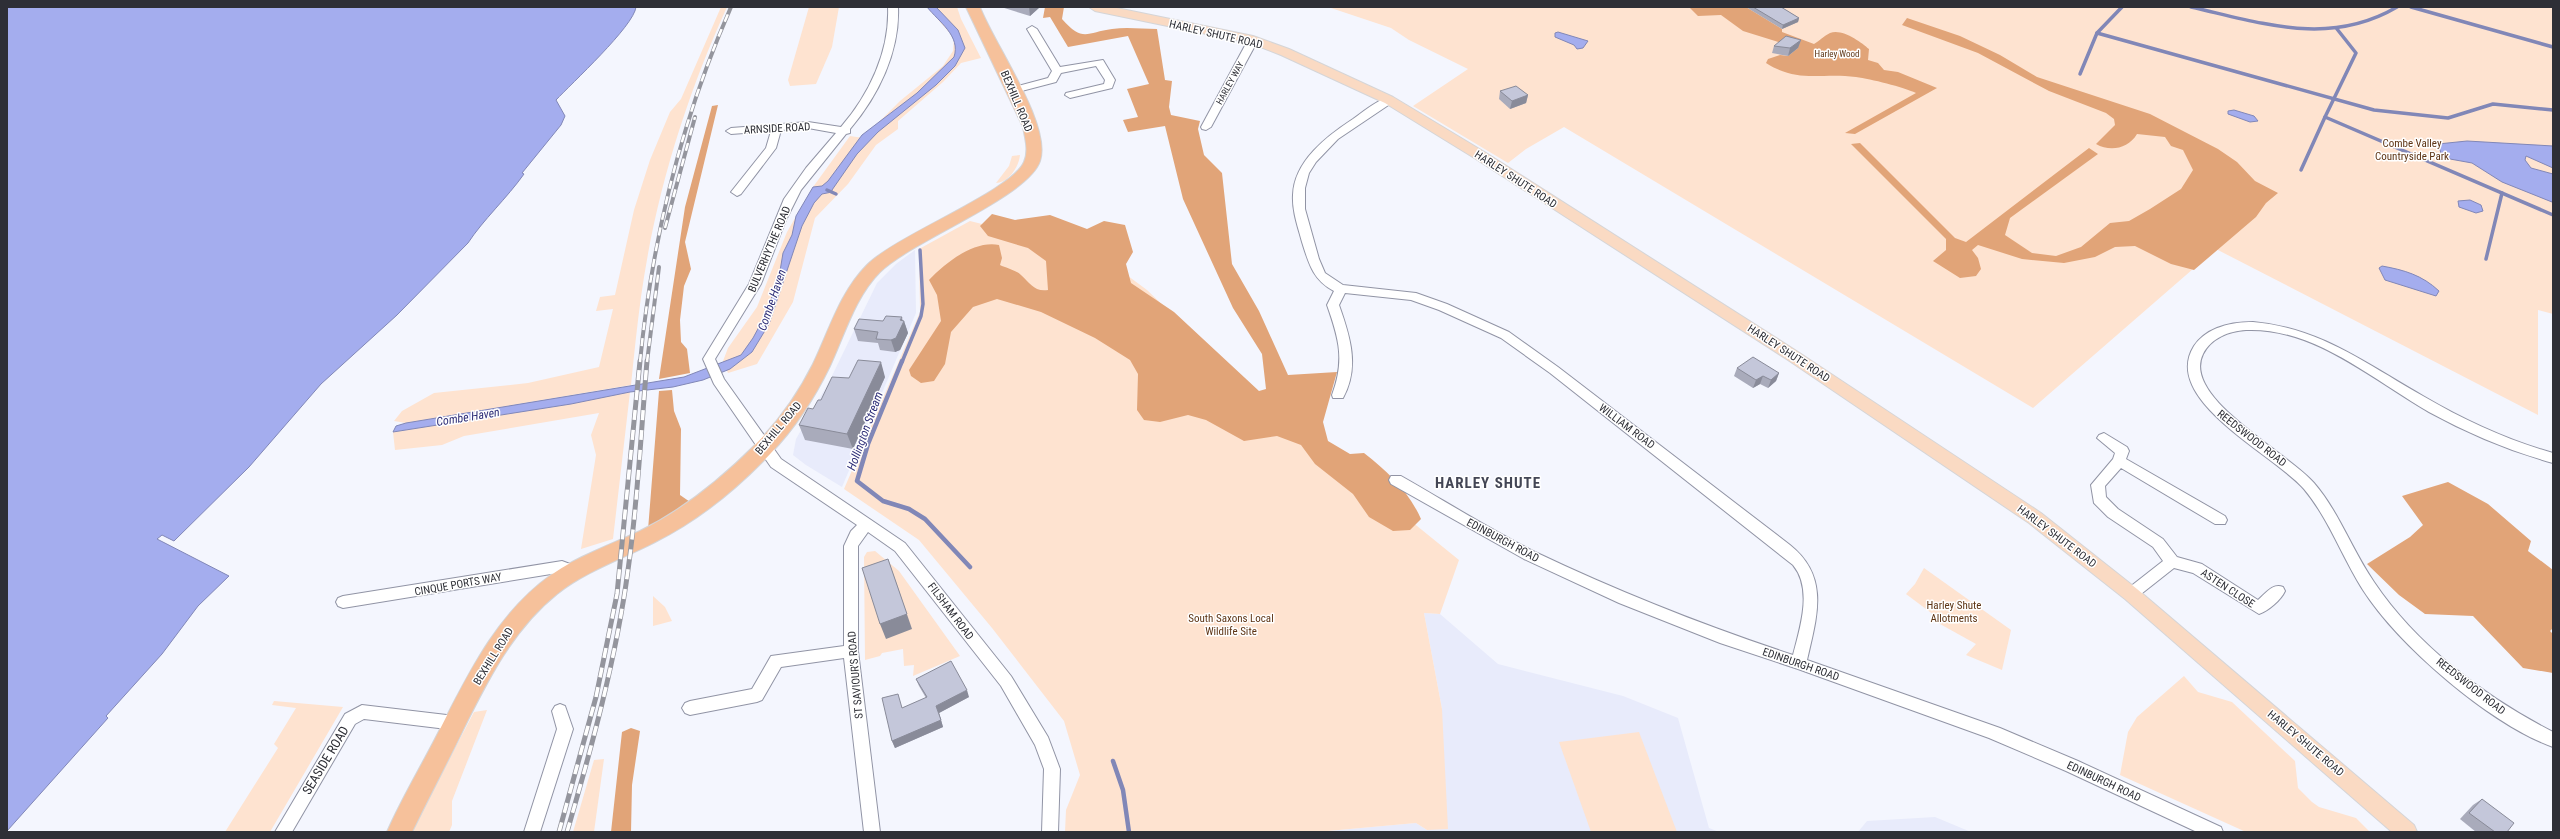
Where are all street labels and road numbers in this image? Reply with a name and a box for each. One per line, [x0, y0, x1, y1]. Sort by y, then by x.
street label: HARLEY SHUTE ROAD [1168, 17, 1264, 52]
street label: HARLEY WAY [1214, 60, 1246, 106]
street label: BEXHILL ROAD [998, 69, 1035, 134]
street label: ARNSIDE ROAD [743, 120, 811, 137]
street label: HARLEY SHUTE ROAD [1472, 148, 1559, 211]
street label: BULVERHYTHE ROAD [746, 204, 793, 294]
street label: HARLEY SHUTE ROAD [1745, 322, 1832, 385]
street label: BEXHILL ROAD [752, 399, 804, 457]
street label: WILLIAM ROAD [1596, 401, 1657, 452]
street label: REEDSWOOD ROAD [2215, 407, 2289, 469]
street label: HARLEY SHUTE ROAD [2015, 502, 2099, 570]
street label: EDINBURGH ROAD [1464, 516, 1541, 565]
street label: ASTEN CLOSE [2198, 566, 2257, 611]
street label: CINQUE PORTS WAY [413, 570, 503, 599]
street label: FILSHAM ROAD [925, 580, 976, 642]
street label: BEXHILL ROAD [471, 625, 516, 687]
street label: ST SAVIOUR'S ROAD [845, 631, 866, 719]
street label: EDINBURGH ROAD [1761, 645, 1841, 684]
street label: REEDSWOOD ROAD [2434, 655, 2508, 717]
street label: HARLEY SHUTE ROAD [2265, 708, 2346, 779]
street label: SEASIDE ROAD [299, 723, 352, 797]
street label: EDINBURGH ROAD [2065, 759, 2143, 804]

